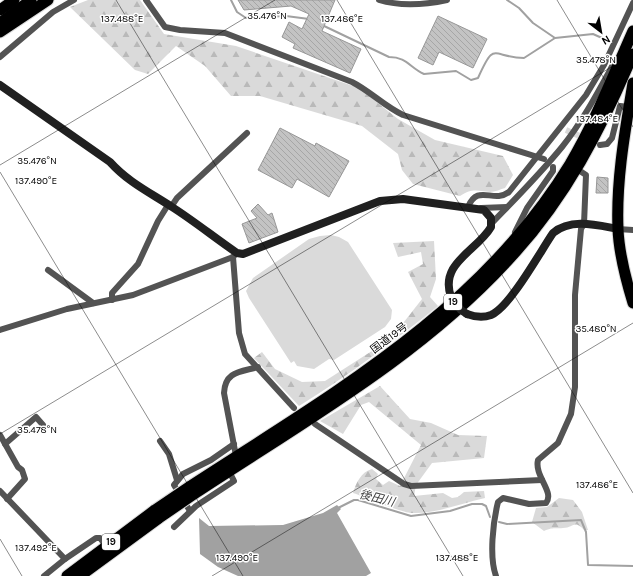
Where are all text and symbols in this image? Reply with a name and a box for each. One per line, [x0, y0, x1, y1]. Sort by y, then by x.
text: 35.476°N [247, 10, 287, 22]
north arrow [581, 12, 621, 52]
text: 137.488°E [101, 13, 143, 25]
text: 137.486°E [321, 13, 363, 25]
text: N [599, 33, 613, 48]
text: 35.478°N [576, 54, 616, 66]
text: 137.484°E [576, 113, 618, 125]
text: 35.476°N [17, 155, 57, 167]
text: 137.490°E [15, 175, 57, 187]
road number: 19 [444, 294, 462, 310]
street label: 国道19号 [368, 320, 410, 356]
text: 35.480°N [575, 323, 617, 335]
text: 35.478°N [17, 424, 57, 436]
text: 137.486°E [576, 479, 618, 491]
water label: 後田川 [358, 487, 398, 510]
road number: 19 [102, 534, 120, 550]
text: 137.492°E [15, 542, 57, 554]
text: 137.490°E [216, 552, 258, 564]
text: 137.488°E [436, 552, 478, 564]

